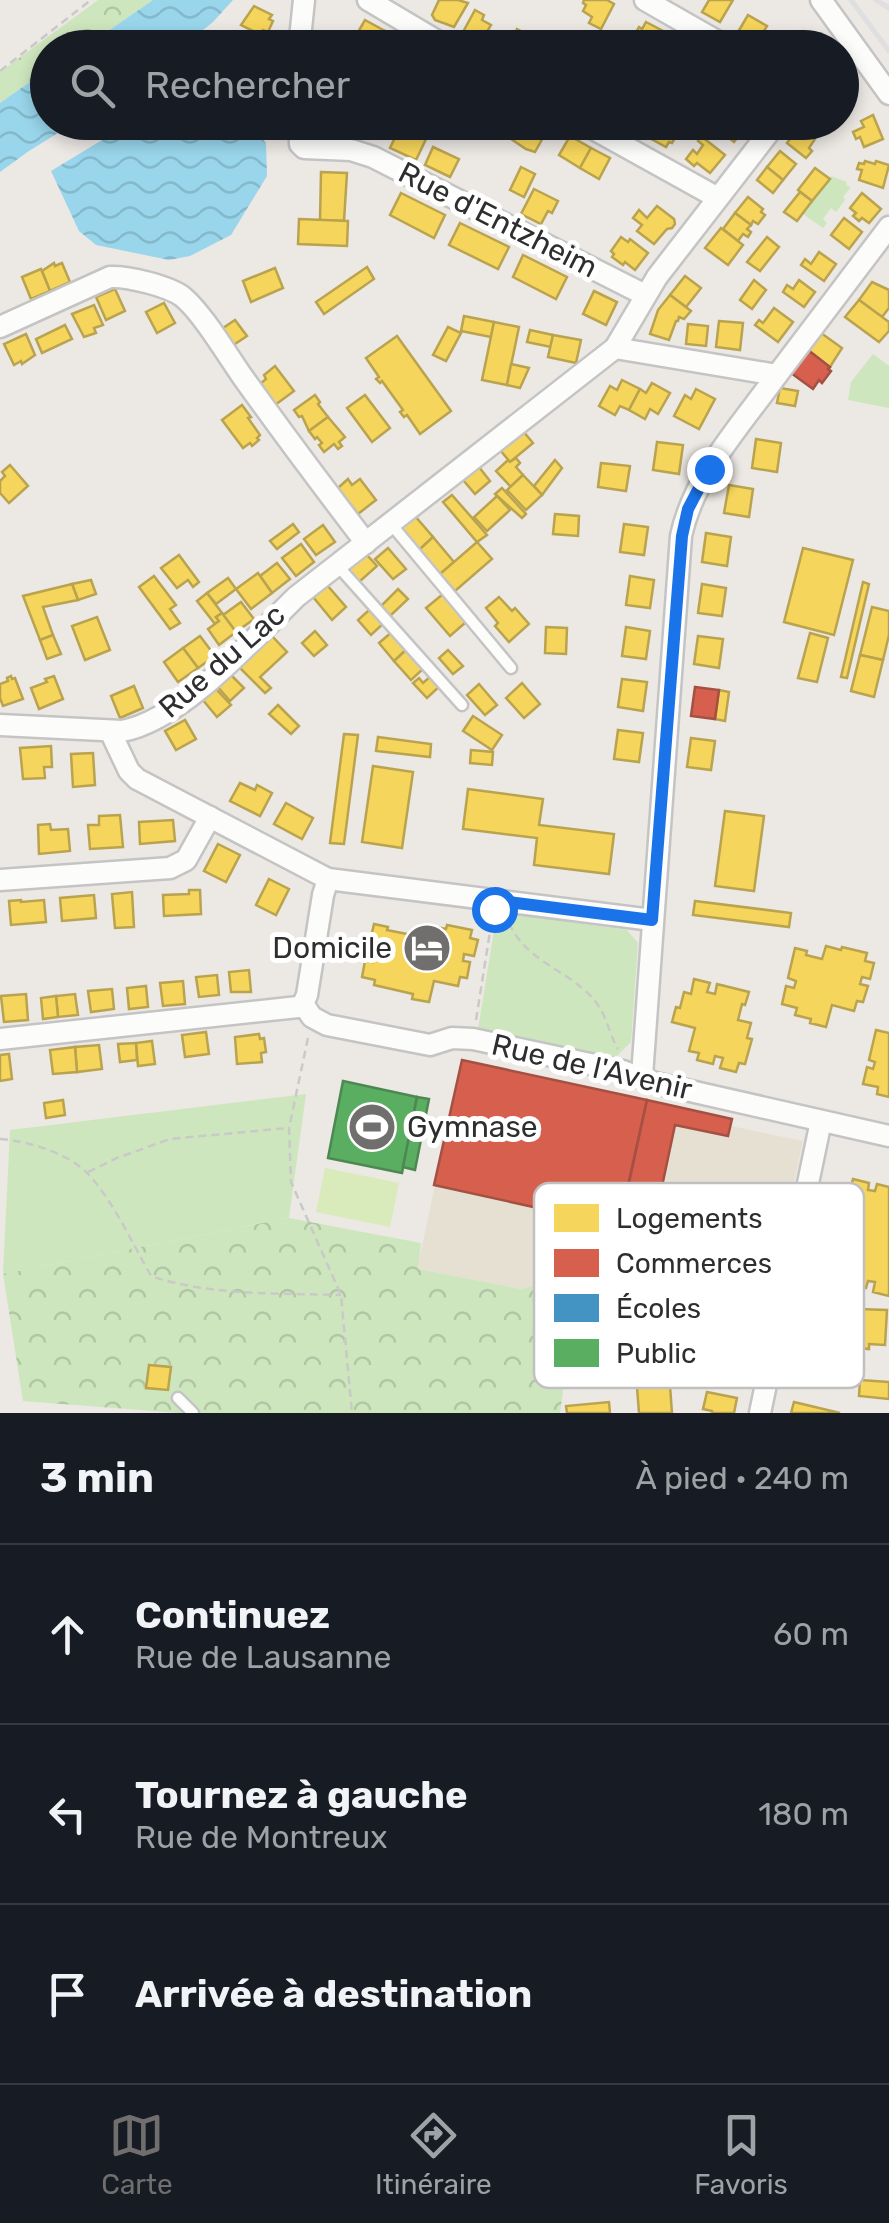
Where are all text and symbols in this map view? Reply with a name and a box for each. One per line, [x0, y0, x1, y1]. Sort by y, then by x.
search box [30, 30, 859, 140]
icon: search [65, 58, 120, 113]
text: Rechercher [145, 62, 350, 108]
street label: Rue d'Entzheim [393, 154, 603, 286]
route end [687, 447, 733, 493]
street label: Rue du Lac [152, 597, 292, 725]
route start [472, 887, 518, 933]
hotel icon: Domicile [401, 922, 453, 974]
place label: Domicile [272, 930, 392, 966]
street label: Rue de l'Avenir [488, 1026, 696, 1108]
sports icon: Gymnase [346, 1101, 398, 1153]
place label: Gymnase [407, 1109, 538, 1145]
legend [534, 1183, 864, 1388]
text: Logements [616, 1202, 763, 1235]
text: Commerces [616, 1247, 772, 1280]
text: Écoles [616, 1292, 701, 1325]
text: Public [616, 1337, 697, 1370]
text: 3 min [40, 1453, 154, 1503]
text: À pied · 240 m [636, 1459, 849, 1497]
text: Continuez [135, 1592, 330, 1638]
icon: ahead [40, 1607, 95, 1662]
text: 60 m [773, 1615, 849, 1653]
text: Rue de Lausanne [135, 1638, 391, 1676]
text: Tournez à gauche [135, 1772, 468, 1818]
icon: left [40, 1787, 95, 1842]
text: 180 m [758, 1795, 849, 1833]
text: Rue de Montreux [135, 1818, 388, 1856]
icon: arrive [40, 1967, 95, 2022]
text: Arrivée à destination [135, 1971, 532, 2017]
tab: Carte [101, 2108, 173, 2201]
tab: Itinéraire [375, 2108, 492, 2201]
tab: Favoris [694, 2108, 788, 2201]

